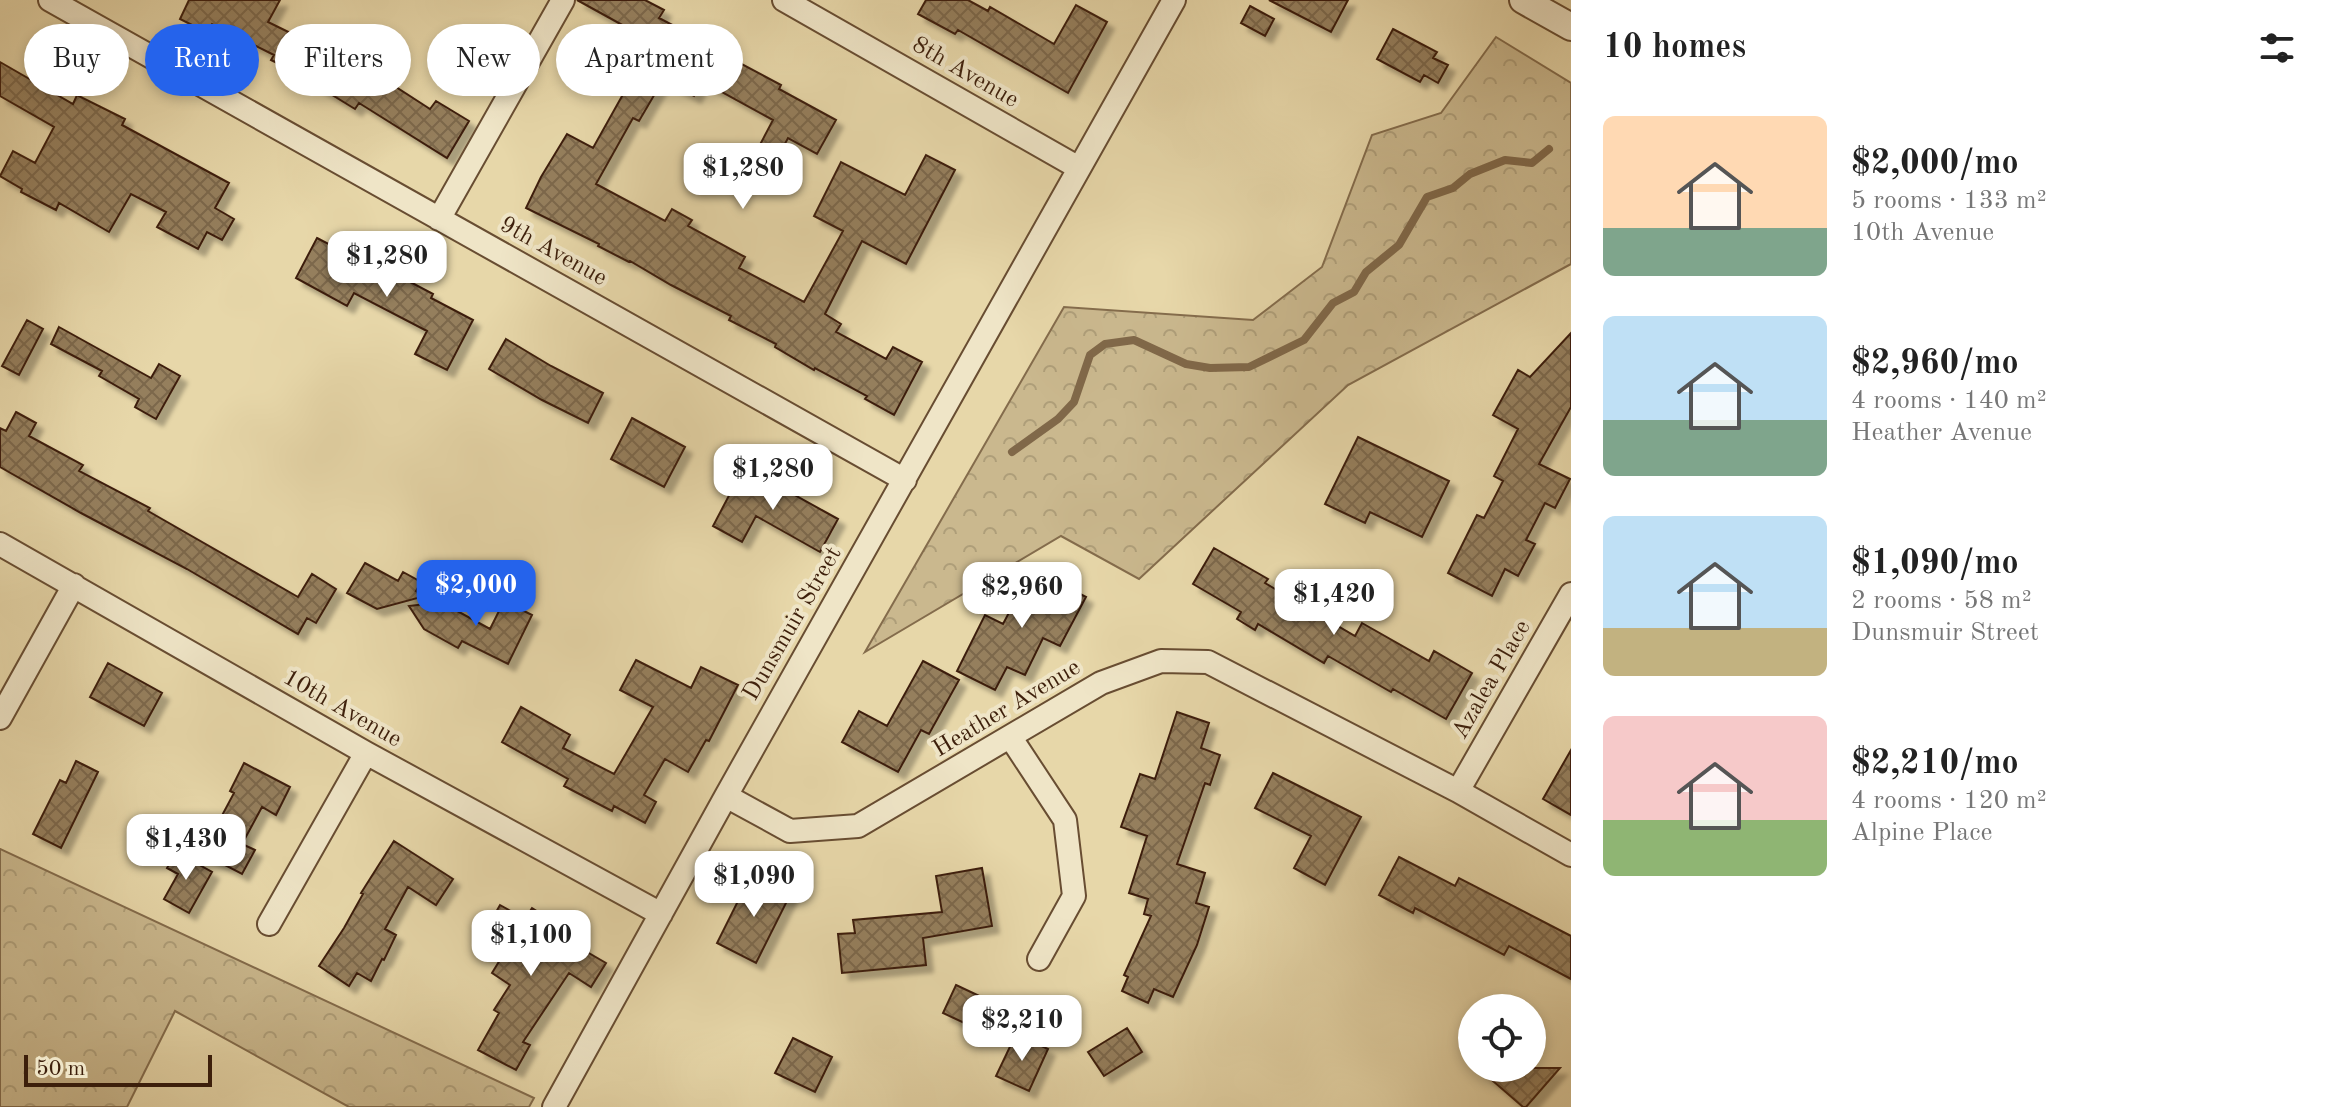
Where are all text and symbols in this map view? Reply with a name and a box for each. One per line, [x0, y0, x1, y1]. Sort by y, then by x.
chip: Buy [24, 24, 129, 96]
chip: Rent [145, 24, 259, 96]
chip: Filters [275, 24, 411, 96]
chip: New [427, 24, 540, 96]
chip: Apartment [556, 24, 743, 96]
icon: filters [2255, 26, 2299, 70]
text: 10 homes [1603, 31, 1746, 65]
street label: 8th Avenue [908, 33, 1022, 113]
pin: $1,280 [678, 143, 808, 211]
text: $2,000/mo [1851, 147, 2019, 181]
icon: home [1667, 148, 1763, 244]
text: $1,280 [702, 156, 784, 182]
text: 5 rooms · 133 m² [1851, 188, 2047, 214]
street label: 9th Avenue [495, 213, 611, 291]
text: 10th Avenue [1851, 220, 1994, 246]
pin: $1,280 [322, 231, 452, 299]
text: $1,280 [346, 244, 428, 270]
text: $2,960/mo [1851, 347, 2019, 381]
icon: home [1667, 348, 1763, 444]
text: 4 rooms · 140 m² [1851, 388, 2047, 414]
text: Heather Avenue [1851, 420, 2032, 446]
pin: $1,280 [708, 444, 838, 512]
text: $1,280 [732, 457, 814, 483]
street label: Dunsmuir Street [739, 543, 847, 705]
text: $1,090/mo [1851, 547, 2019, 581]
icon: home [1667, 548, 1763, 644]
pin: $2,000 [411, 560, 541, 628]
pin: $2,960 [957, 562, 1087, 630]
pin: $1,420 [1269, 569, 1399, 637]
text: $2,000 [435, 573, 517, 599]
text: $2,960 [981, 575, 1063, 601]
text: $1,420 [1293, 582, 1375, 608]
text: 2 rooms · 58 m² [1851, 588, 2032, 614]
street label: Azalea Place [1448, 616, 1536, 744]
text: Dunsmuir Street [1851, 620, 2039, 646]
street label: Heather Avenue [929, 656, 1085, 762]
street label: 10th Avenue [279, 666, 405, 752]
text: $2,210/mo [1851, 747, 2019, 781]
icon: home [1667, 748, 1763, 844]
text: 4 rooms · 120 m² [1851, 788, 2047, 814]
pin: $1,430 [121, 814, 251, 882]
text: Alpine Place [1851, 820, 1993, 846]
text: $1,430 [145, 827, 227, 853]
pin: $1,090 [689, 851, 819, 919]
text: $1,090 [713, 864, 795, 890]
pin: $1,100 [466, 910, 596, 978]
text: $1,100 [490, 923, 572, 949]
map controls [1458, 994, 1546, 1082]
button: locate [1458, 994, 1546, 1082]
pin: $2,210 [957, 995, 1087, 1063]
text: $2,210 [981, 1008, 1063, 1034]
scale bar [24, 1051, 212, 1087]
text: 50 m [36, 1058, 85, 1080]

